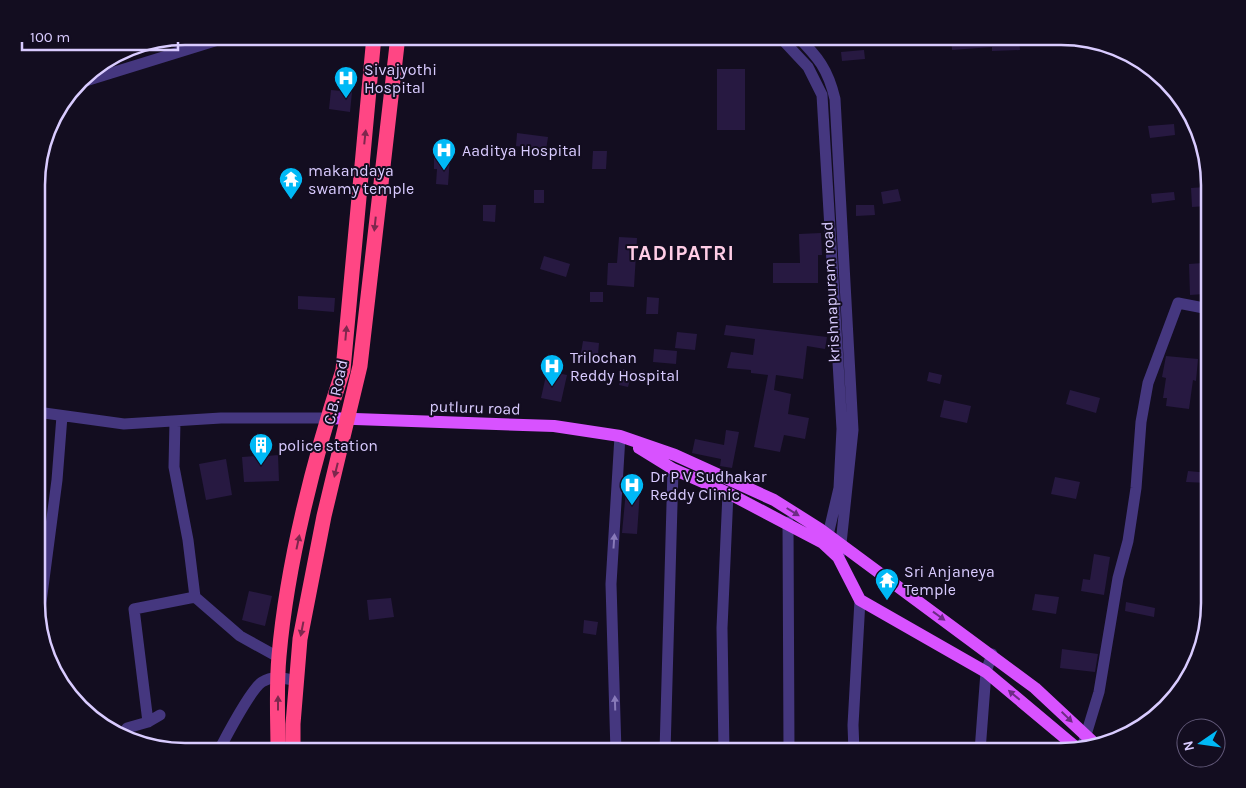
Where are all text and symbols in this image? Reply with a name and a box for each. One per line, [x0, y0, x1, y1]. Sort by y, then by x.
scale bar [22, 20, 179, 52]
text: 100 m [30, 28, 70, 46]
place label: Sivajyothi Hospital [364, 60, 437, 97]
hospital icon: Sivajyothi Hospital [333, 65, 359, 99]
one-way arrow [361, 128, 369, 144]
hospital icon: Aaditya Hospital [431, 137, 457, 171]
place label: Aaditya Hospital [462, 141, 582, 160]
place label: makandaya swamy temple [308, 161, 414, 198]
temple icon: makandaya swamy temple [278, 166, 304, 200]
one-way arrow [371, 216, 379, 232]
street label: krishnapuram road [817, 221, 844, 363]
district label: TADIPATRI [627, 241, 735, 265]
one-way arrow [343, 325, 351, 341]
place label: Trilochan Reddy Hospital [570, 348, 680, 385]
hospital icon: Trilochan Reddy Hospital [539, 353, 565, 387]
street label: C.B. Road [319, 358, 352, 426]
street label: putluru road [429, 396, 521, 419]
building icon: police station [248, 432, 274, 466]
place label: police station [278, 436, 378, 455]
one-way arrow [332, 463, 340, 478]
place label: Dr P V Sudhakar Reddy Clinic [650, 467, 767, 504]
hospital icon: Dr P V Sudhakar Reddy Clinic [619, 472, 645, 506]
one-way arrow [786, 508, 799, 517]
one-way arrow [610, 532, 618, 548]
one-way arrow [294, 535, 302, 550]
place label: Sri Anjaneya Temple [904, 562, 995, 599]
temple icon: Sri Anjaneya Temple [874, 567, 900, 601]
one-way arrow [933, 611, 946, 621]
one-way arrow [297, 621, 305, 637]
one-way arrow [1007, 690, 1020, 701]
one-way arrow [274, 695, 282, 711]
one-way arrow [611, 695, 619, 711]
one-way arrow [1060, 711, 1072, 723]
north arrow [1176, 718, 1226, 768]
text: N [1179, 739, 1198, 753]

